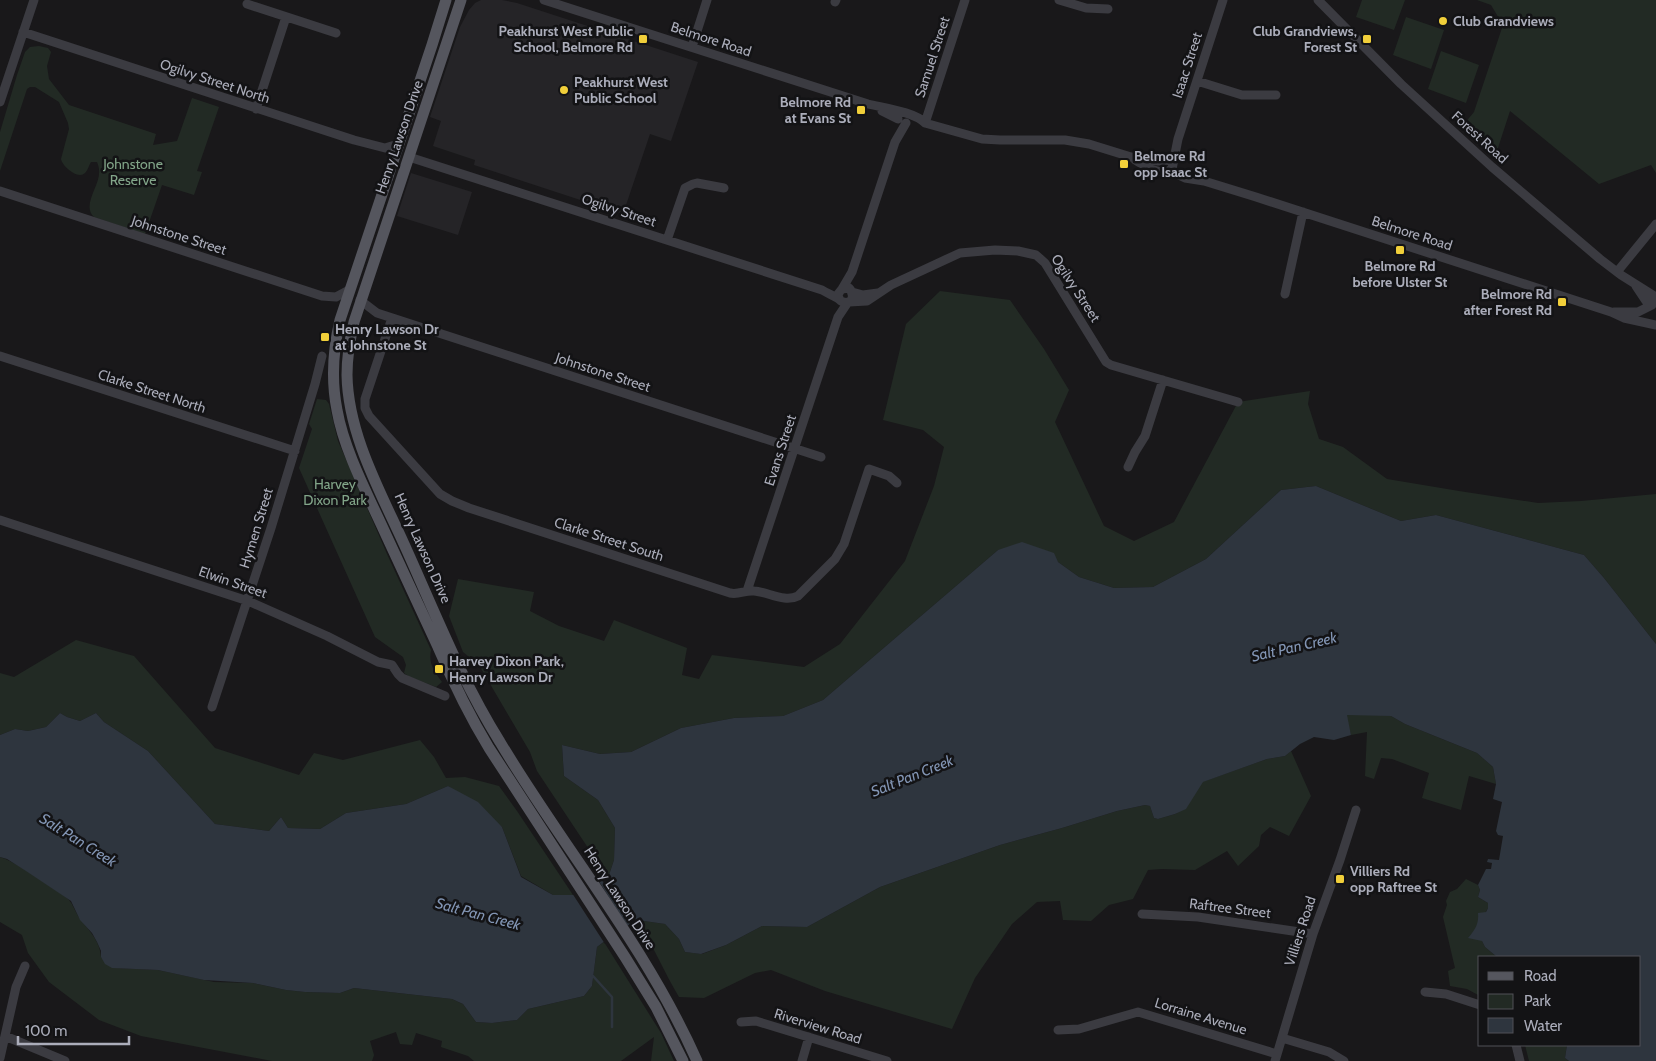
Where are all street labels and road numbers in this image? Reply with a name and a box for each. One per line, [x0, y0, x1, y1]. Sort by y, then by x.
street label: Samuel Street [910, 14, 954, 100]
street label: Belmore Road [668, 18, 754, 60]
street label: Isaac Street [1168, 30, 1206, 100]
street label: Ogilvy Street North [158, 55, 272, 107]
street label: Henry Lawson Drive [371, 78, 427, 196]
street label: Forest Road [1448, 107, 1512, 167]
street label: Ogilvy Street [580, 190, 659, 231]
street label: Johnstone Street [128, 211, 229, 259]
street label: Belmore Road [1369, 212, 1455, 254]
street label: Ogilvy Street [1047, 251, 1105, 326]
street label: Johnstone Street [552, 348, 653, 396]
street label: Clarke Street North [96, 365, 208, 417]
street label: Evans Street [760, 412, 800, 488]
street label: Hymen Street [235, 485, 277, 570]
street label: Henry Lawson Drive [391, 490, 455, 606]
street label: Clarke Street South [552, 513, 666, 565]
street label: Elwin Street [196, 562, 270, 602]
street label: Henry Lawson Drive [580, 843, 660, 953]
street label: Raftree Street [1188, 894, 1272, 922]
street label: Villiers Road [1280, 894, 1320, 968]
street label: Lorraine Avenue [1153, 993, 1249, 1039]
street label: Riverview Road [772, 1004, 864, 1048]

